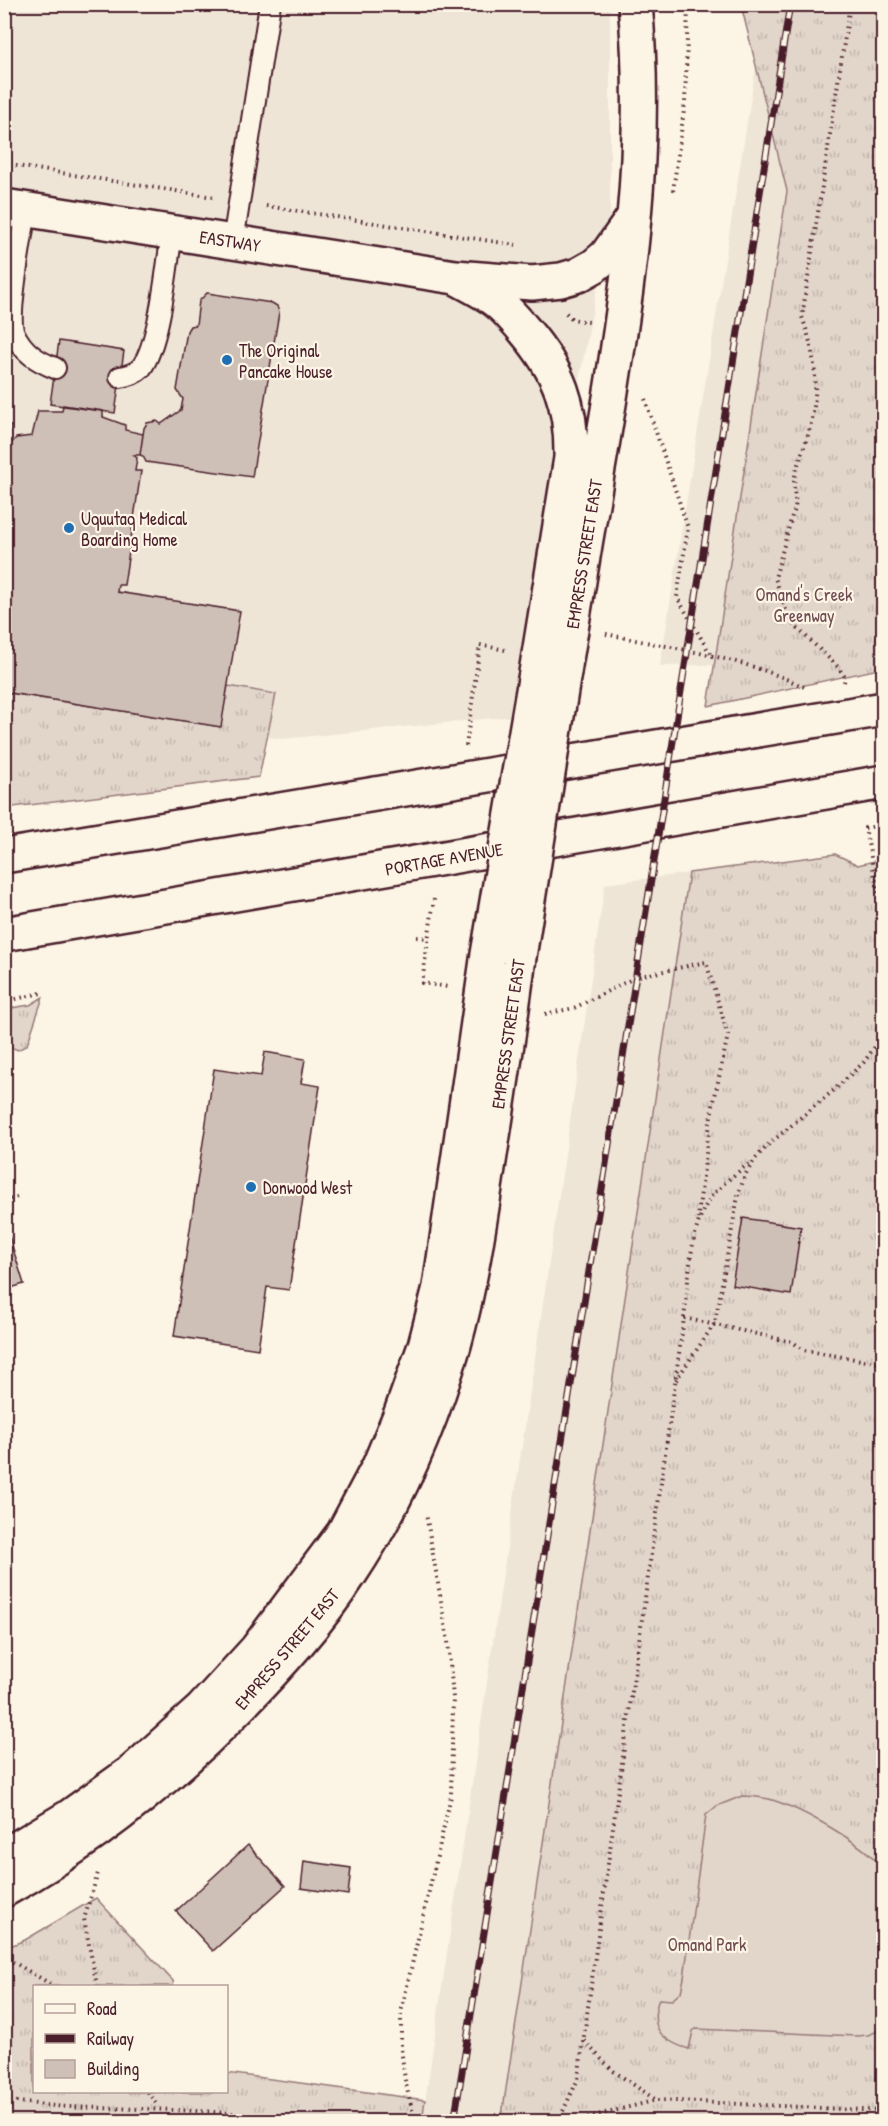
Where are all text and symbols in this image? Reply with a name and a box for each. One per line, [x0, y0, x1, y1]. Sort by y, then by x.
street label: EASTWAY [198, 224, 262, 258]
place label: The Original Pancake House [239, 338, 333, 384]
marker: The Original Pancake House [220, 353, 234, 367]
street label: EMPRESS STREET EAST [560, 477, 608, 630]
place label: Uquutaq Medical Boarding Home [81, 506, 187, 552]
marker: Uquutaq Medical Boarding Home [62, 521, 76, 535]
park label: Omand's Creek Greenway [755, 582, 853, 628]
street label: PORTAGE AVENUE [383, 836, 505, 882]
street label: EMPRESS STREET EAST [485, 957, 531, 1110]
place label: Donwood West [263, 1175, 353, 1200]
marker: Donwood West [244, 1180, 258, 1194]
street label: EMPRESS STREET EAST [229, 1583, 345, 1715]
park label: Omand Park [668, 1932, 747, 1957]
legend [33, 1985, 228, 2093]
text: Road [87, 1996, 117, 2021]
text: Railway [87, 2026, 134, 2051]
text: Building [87, 2056, 139, 2081]

